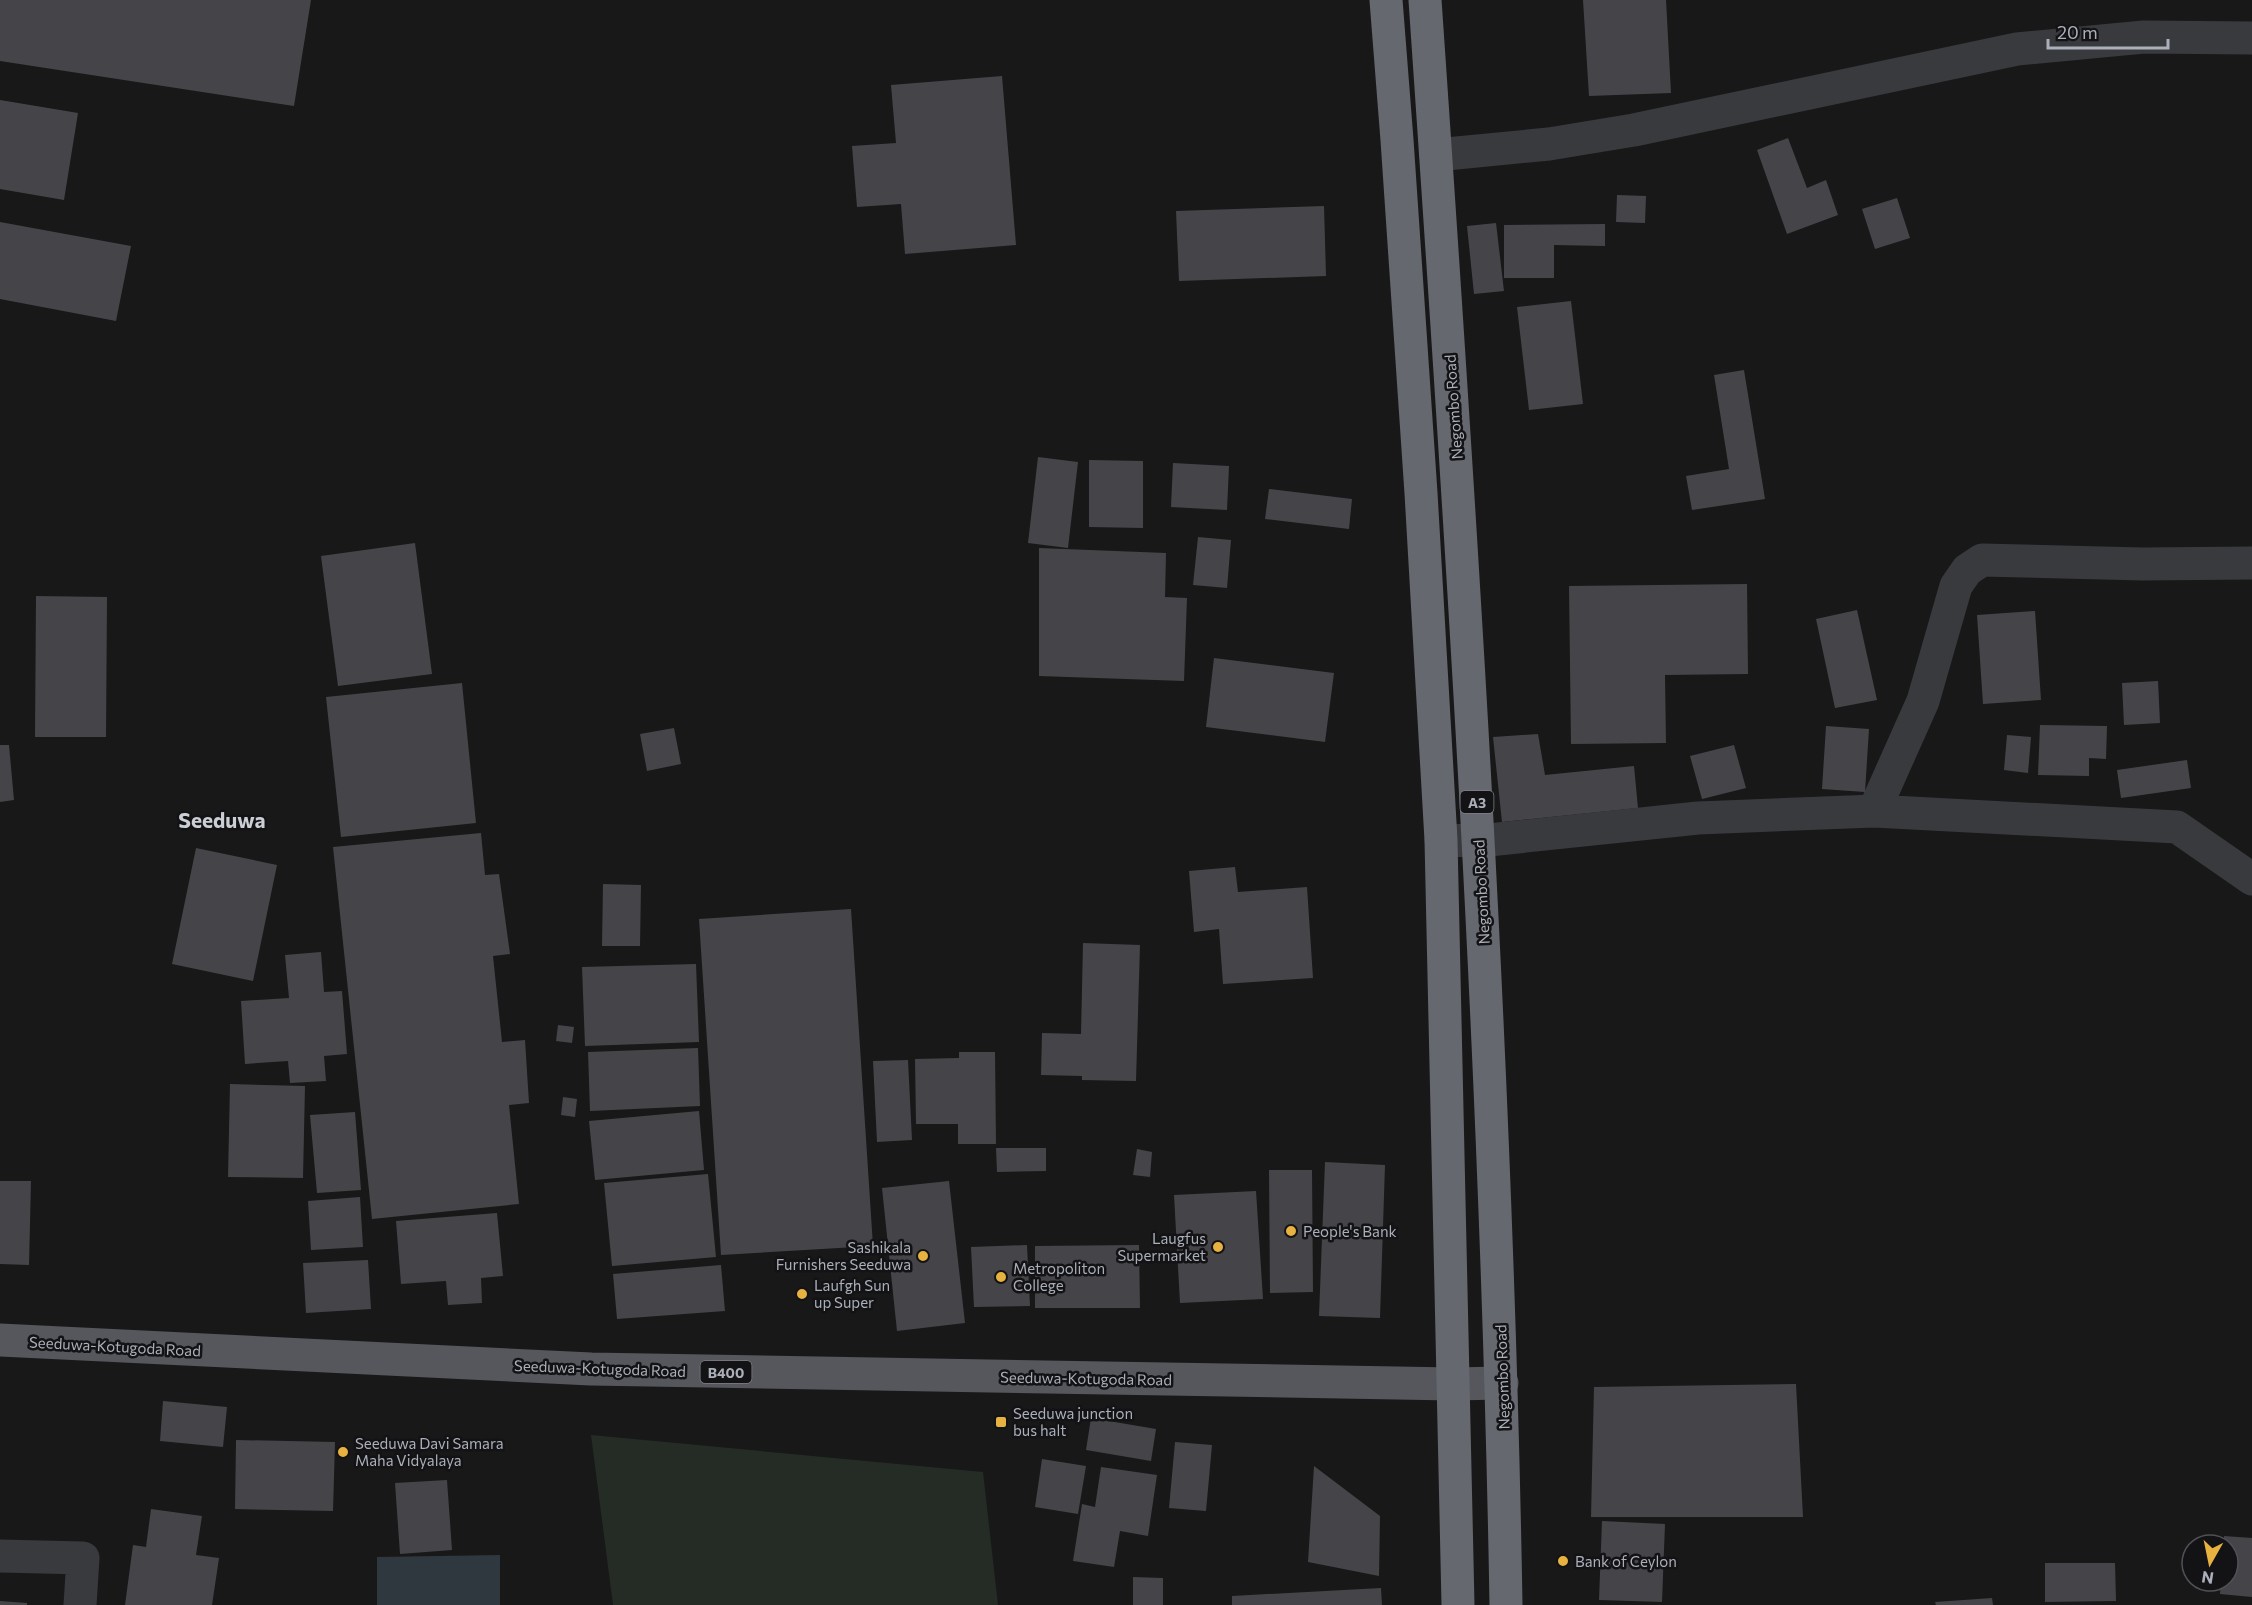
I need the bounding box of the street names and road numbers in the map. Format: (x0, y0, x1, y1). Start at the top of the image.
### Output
street label: Negombo Road (1440, 354, 1466, 460)
road number: A3 (1460, 791, 1494, 813)
street label: Negombo Road (1469, 839, 1493, 945)
street label: Negombo Road (1491, 1324, 1513, 1430)
street label: Seeduwa-Kotugoda Road (29, 1333, 201, 1359)
street label: Seeduwa-Kotugoda Road (514, 1356, 686, 1380)
road number: B400 (700, 1361, 752, 1383)
street label: Seeduwa-Kotugoda Road (1000, 1368, 1172, 1388)

